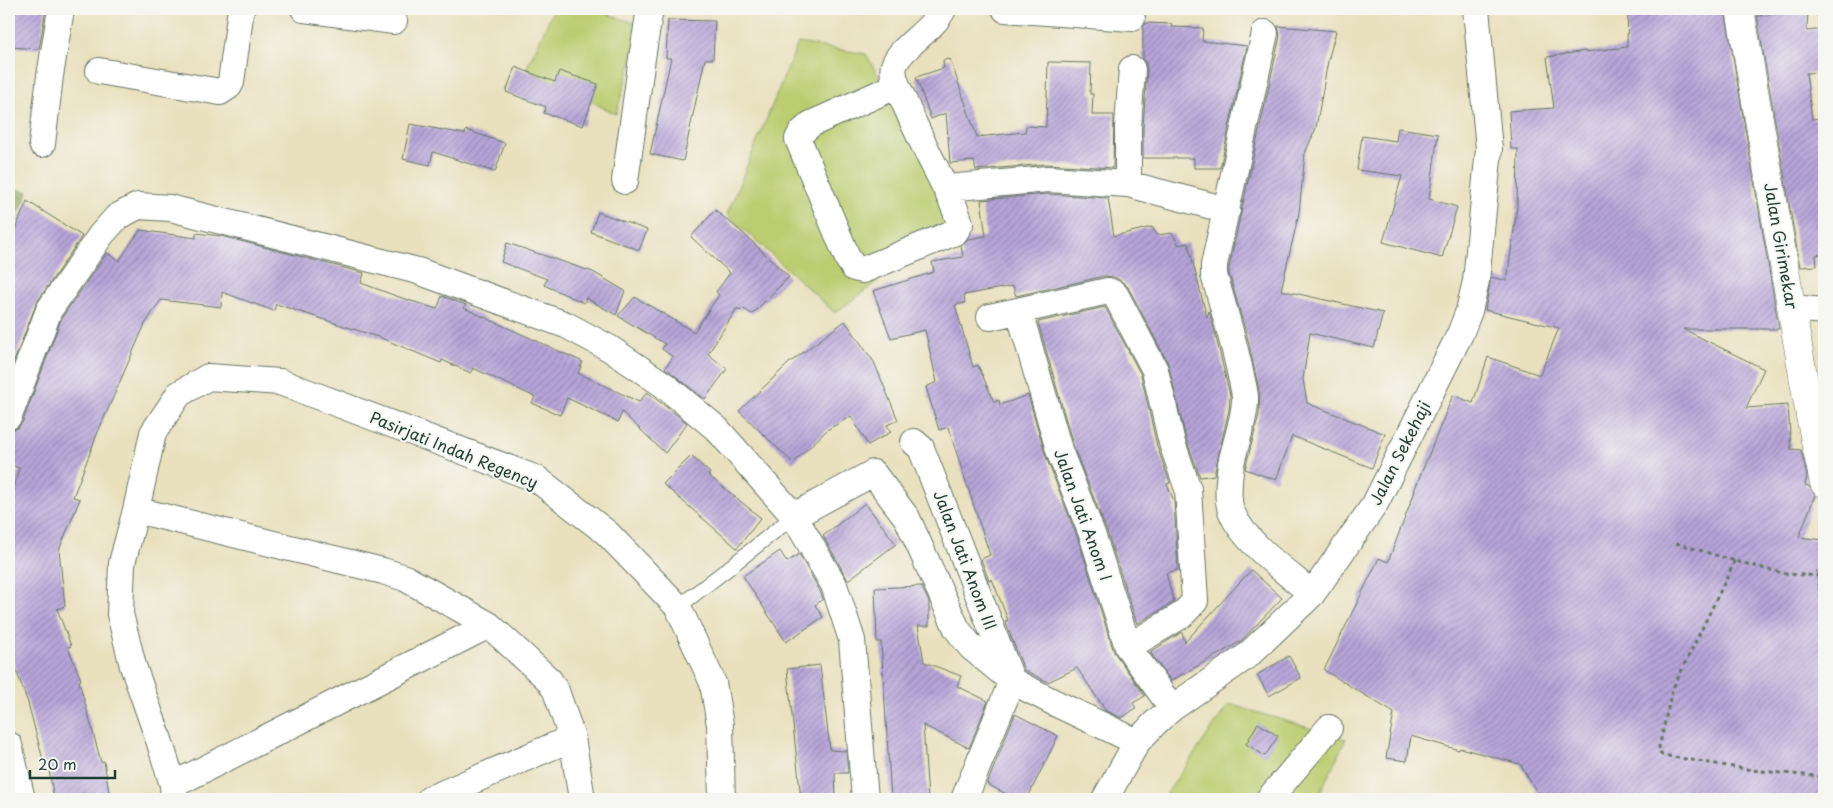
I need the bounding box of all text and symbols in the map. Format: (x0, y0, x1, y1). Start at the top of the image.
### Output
street label: Jalan Girimekar (1759, 181, 1805, 311)
street label: Jalan Sekehaji (1363, 396, 1436, 509)
street label: Pasirjati Indah Regency (367, 404, 542, 494)
street label: Jalan Jati Anom I (1049, 445, 1119, 584)
street label: Jalan Jati Anom III (928, 486, 1004, 633)
scale bar (30, 748, 115, 780)
text: 20 m (38, 752, 77, 775)

